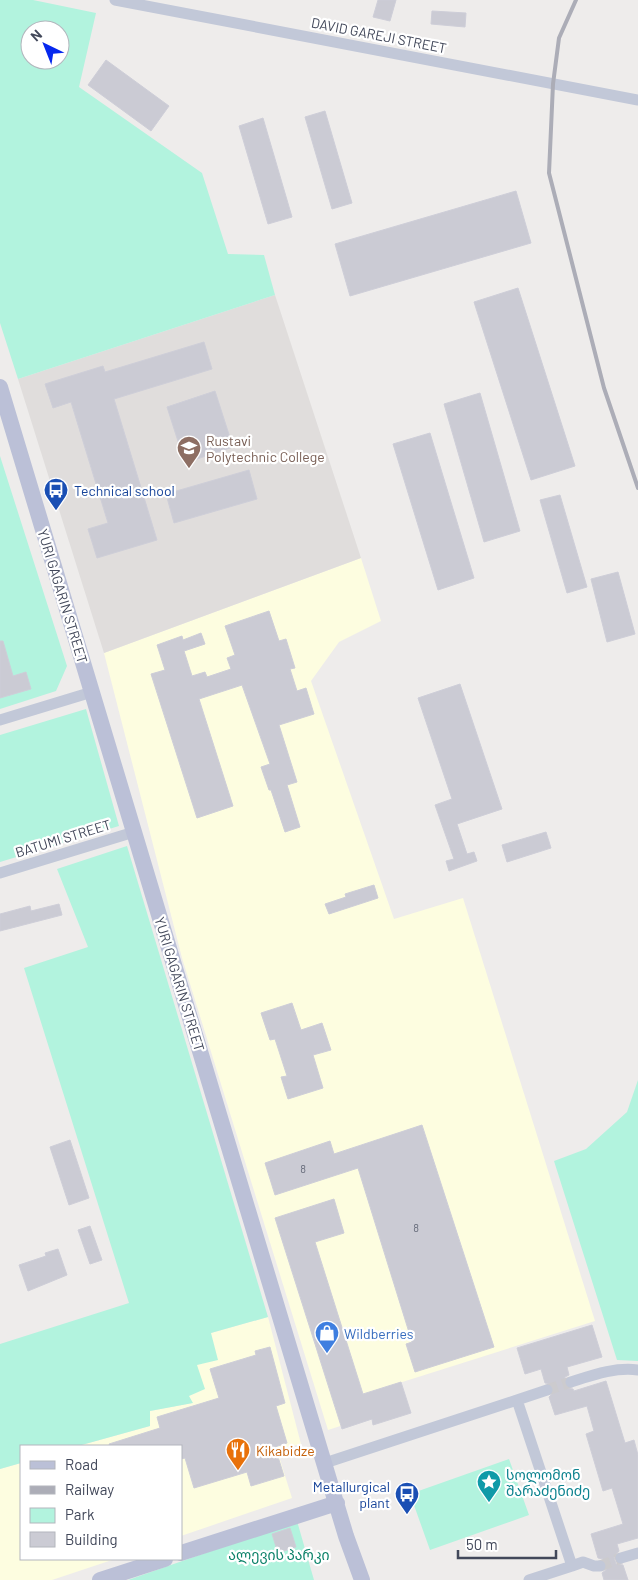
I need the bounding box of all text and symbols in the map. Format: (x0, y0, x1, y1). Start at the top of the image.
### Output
street label: DAVID GAREJI STREET (310, 14, 448, 56)
north arrow (20, 20, 70, 70)
text: N (27, 26, 45, 45)
place label: Rustavi Polytechnic College (206, 432, 325, 465)
school or university icon: Rustavi Polytechnic College (176, 435, 202, 469)
bus stop icon: Technical school (43, 477, 69, 511)
place label: Technical school (74, 482, 175, 499)
street label: YURI GAGARIN STREET (34, 527, 92, 665)
street label: BATUMI STREET (13, 815, 113, 861)
street label: YURI GAGARIN STREET (151, 915, 209, 1053)
house number: 8 (300, 1162, 306, 1175)
house number: 8 (413, 1221, 419, 1234)
shop icon: Wildberries (314, 1320, 340, 1354)
place label: Wildberries (344, 1325, 414, 1342)
restaurant icon: Kikabidze (225, 1437, 251, 1471)
place label: Kikabidze (256, 1442, 315, 1459)
legend (20, 1445, 182, 1560)
text: Road (65, 1455, 98, 1473)
place label: სოლომონ შარაძენიძე (506, 1466, 590, 1500)
place icon: სოლომონ შარაძენიძე (476, 1469, 502, 1503)
place label: Metallurgical plant (313, 1478, 390, 1511)
text: Railway (65, 1480, 114, 1498)
bus stop icon: Metallurgical plant (394, 1481, 420, 1515)
text: Park (65, 1505, 95, 1523)
scale bar (458, 1528, 556, 1560)
text: Building (65, 1530, 118, 1548)
text: 50 m (466, 1535, 498, 1553)
park label: ალევის პარკი (228, 1546, 330, 1564)

